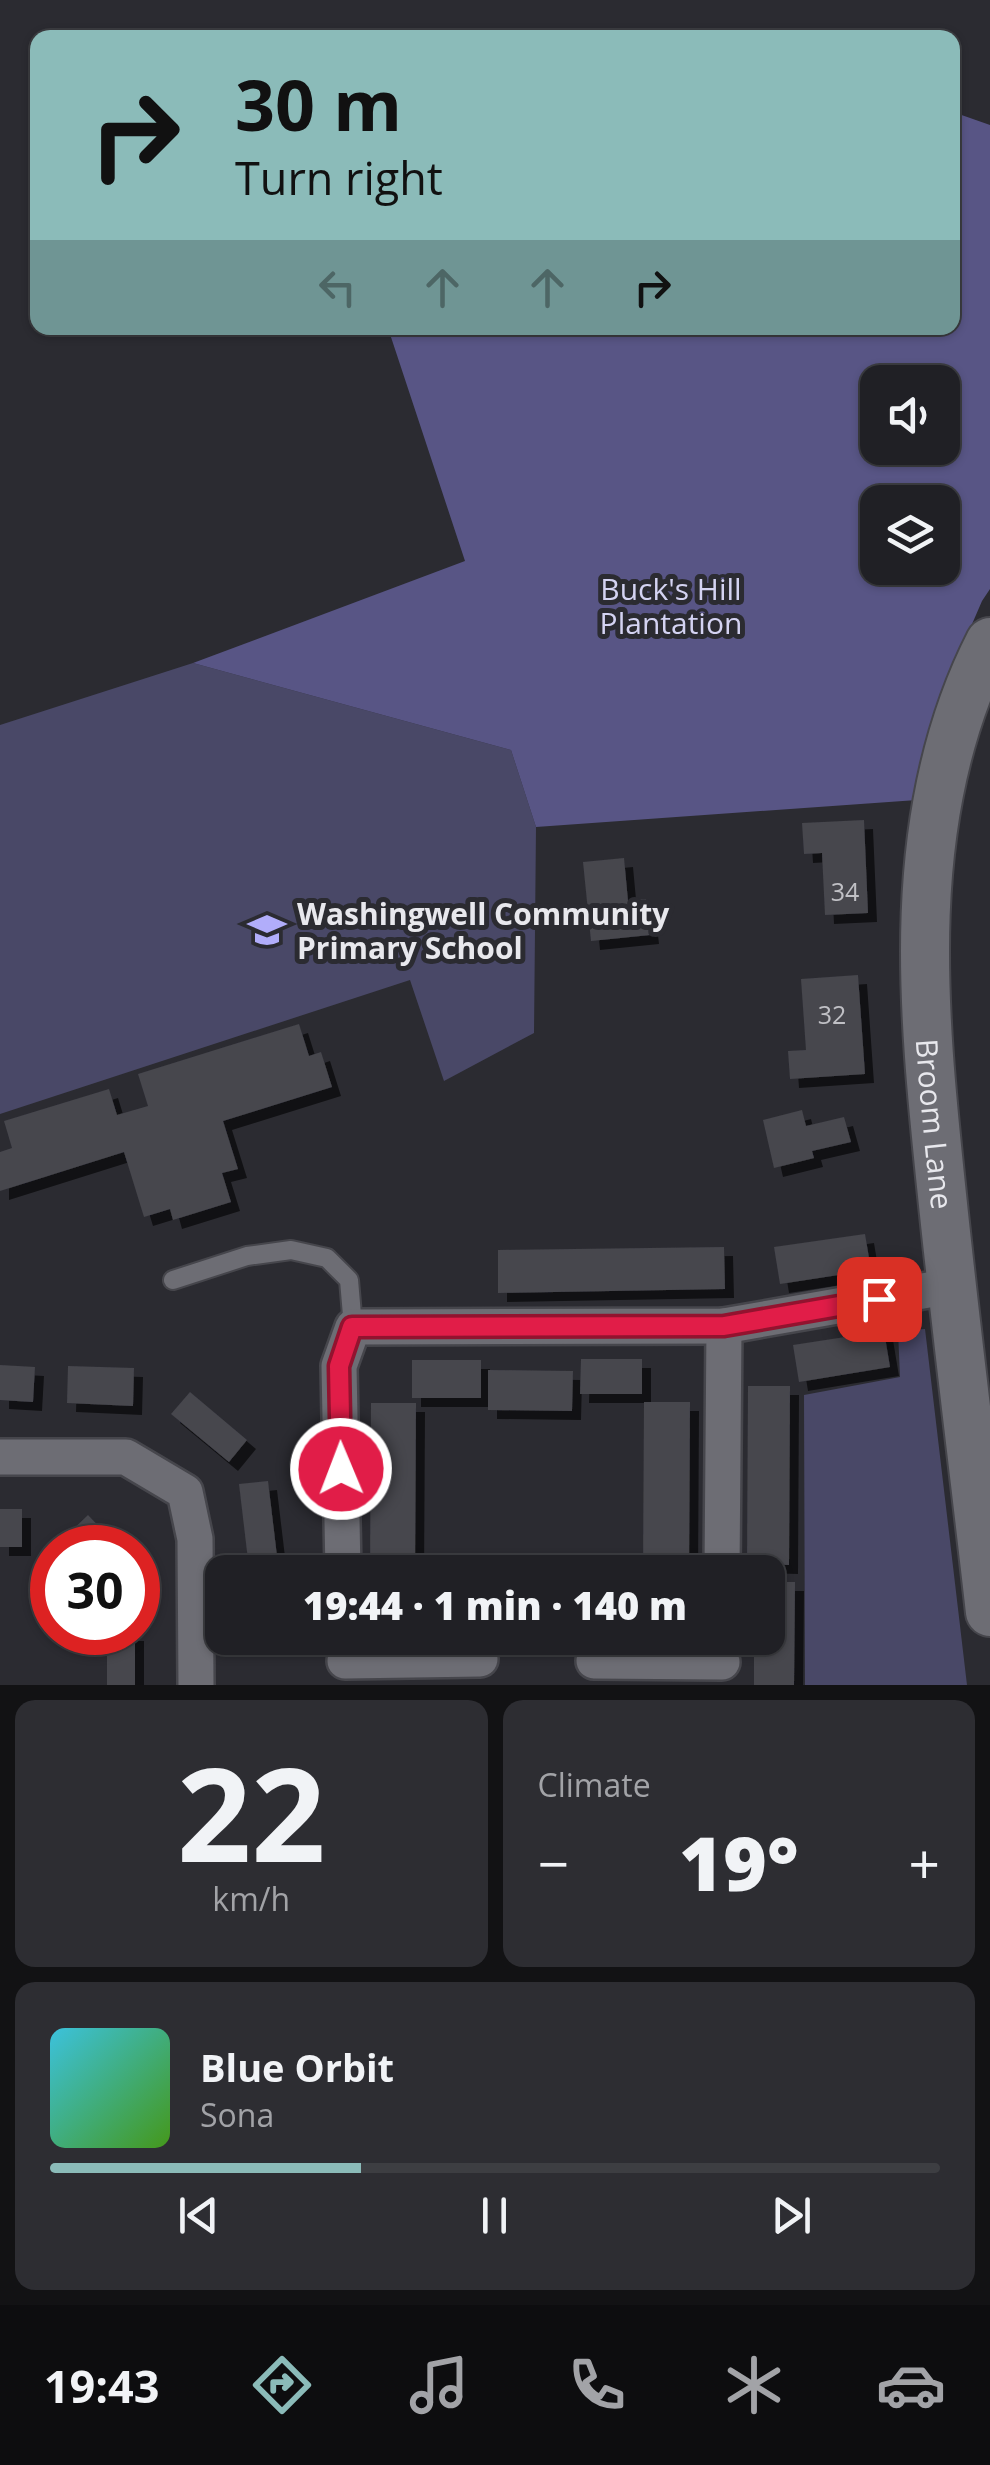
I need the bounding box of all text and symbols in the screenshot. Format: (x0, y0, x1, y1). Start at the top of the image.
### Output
text: 30 m (235, 56, 402, 152)
icon: right (70, 70, 200, 200)
text: Turn right (235, 147, 443, 208)
icon: left (310, 260, 365, 315)
icon: ahead (415, 260, 470, 315)
icon: ahead (520, 260, 575, 315)
icon: right (625, 260, 680, 315)
map controls (860, 365, 960, 585)
button: sound (860, 365, 960, 465)
button: layers (860, 485, 960, 585)
park label: Buck's Hill Plantation (600, 568, 742, 643)
house number: 34 (831, 874, 859, 908)
place label: Washingwell Community Primary School (297, 893, 670, 968)
school or university icon: Washingwell Community Primary School (246, 909, 288, 951)
house number: 32 (818, 997, 846, 1031)
street label: Broom Lane (907, 1037, 964, 1211)
pin (837, 1257, 922, 1342)
icon: arrive (852, 1272, 907, 1327)
position arrow (289, 1417, 393, 1521)
speed limit sign: 30 (30, 1525, 160, 1655)
text: 19:44 · 1 min · 140 m (303, 1579, 687, 1631)
text: 22 (177, 1723, 326, 1900)
text: Climate (538, 1763, 651, 1806)
text: 19° (679, 1811, 799, 1913)
text: − (538, 1825, 569, 1900)
text: + (909, 1825, 940, 1900)
text: km/h (212, 1877, 290, 1920)
text: Blue Orbit (200, 2041, 394, 2093)
text: Sona (200, 2093, 274, 2136)
icon: previous (171, 2188, 226, 2243)
icon: pause (467, 2188, 522, 2243)
icon: next (764, 2188, 819, 2243)
icon: directions (247, 2350, 317, 2420)
icon: music (404, 2350, 474, 2420)
icon: phone (562, 2350, 632, 2420)
icon: climate (719, 2350, 789, 2420)
icon: car (876, 2350, 946, 2420)
text: 19:43 (44, 2355, 159, 2416)

